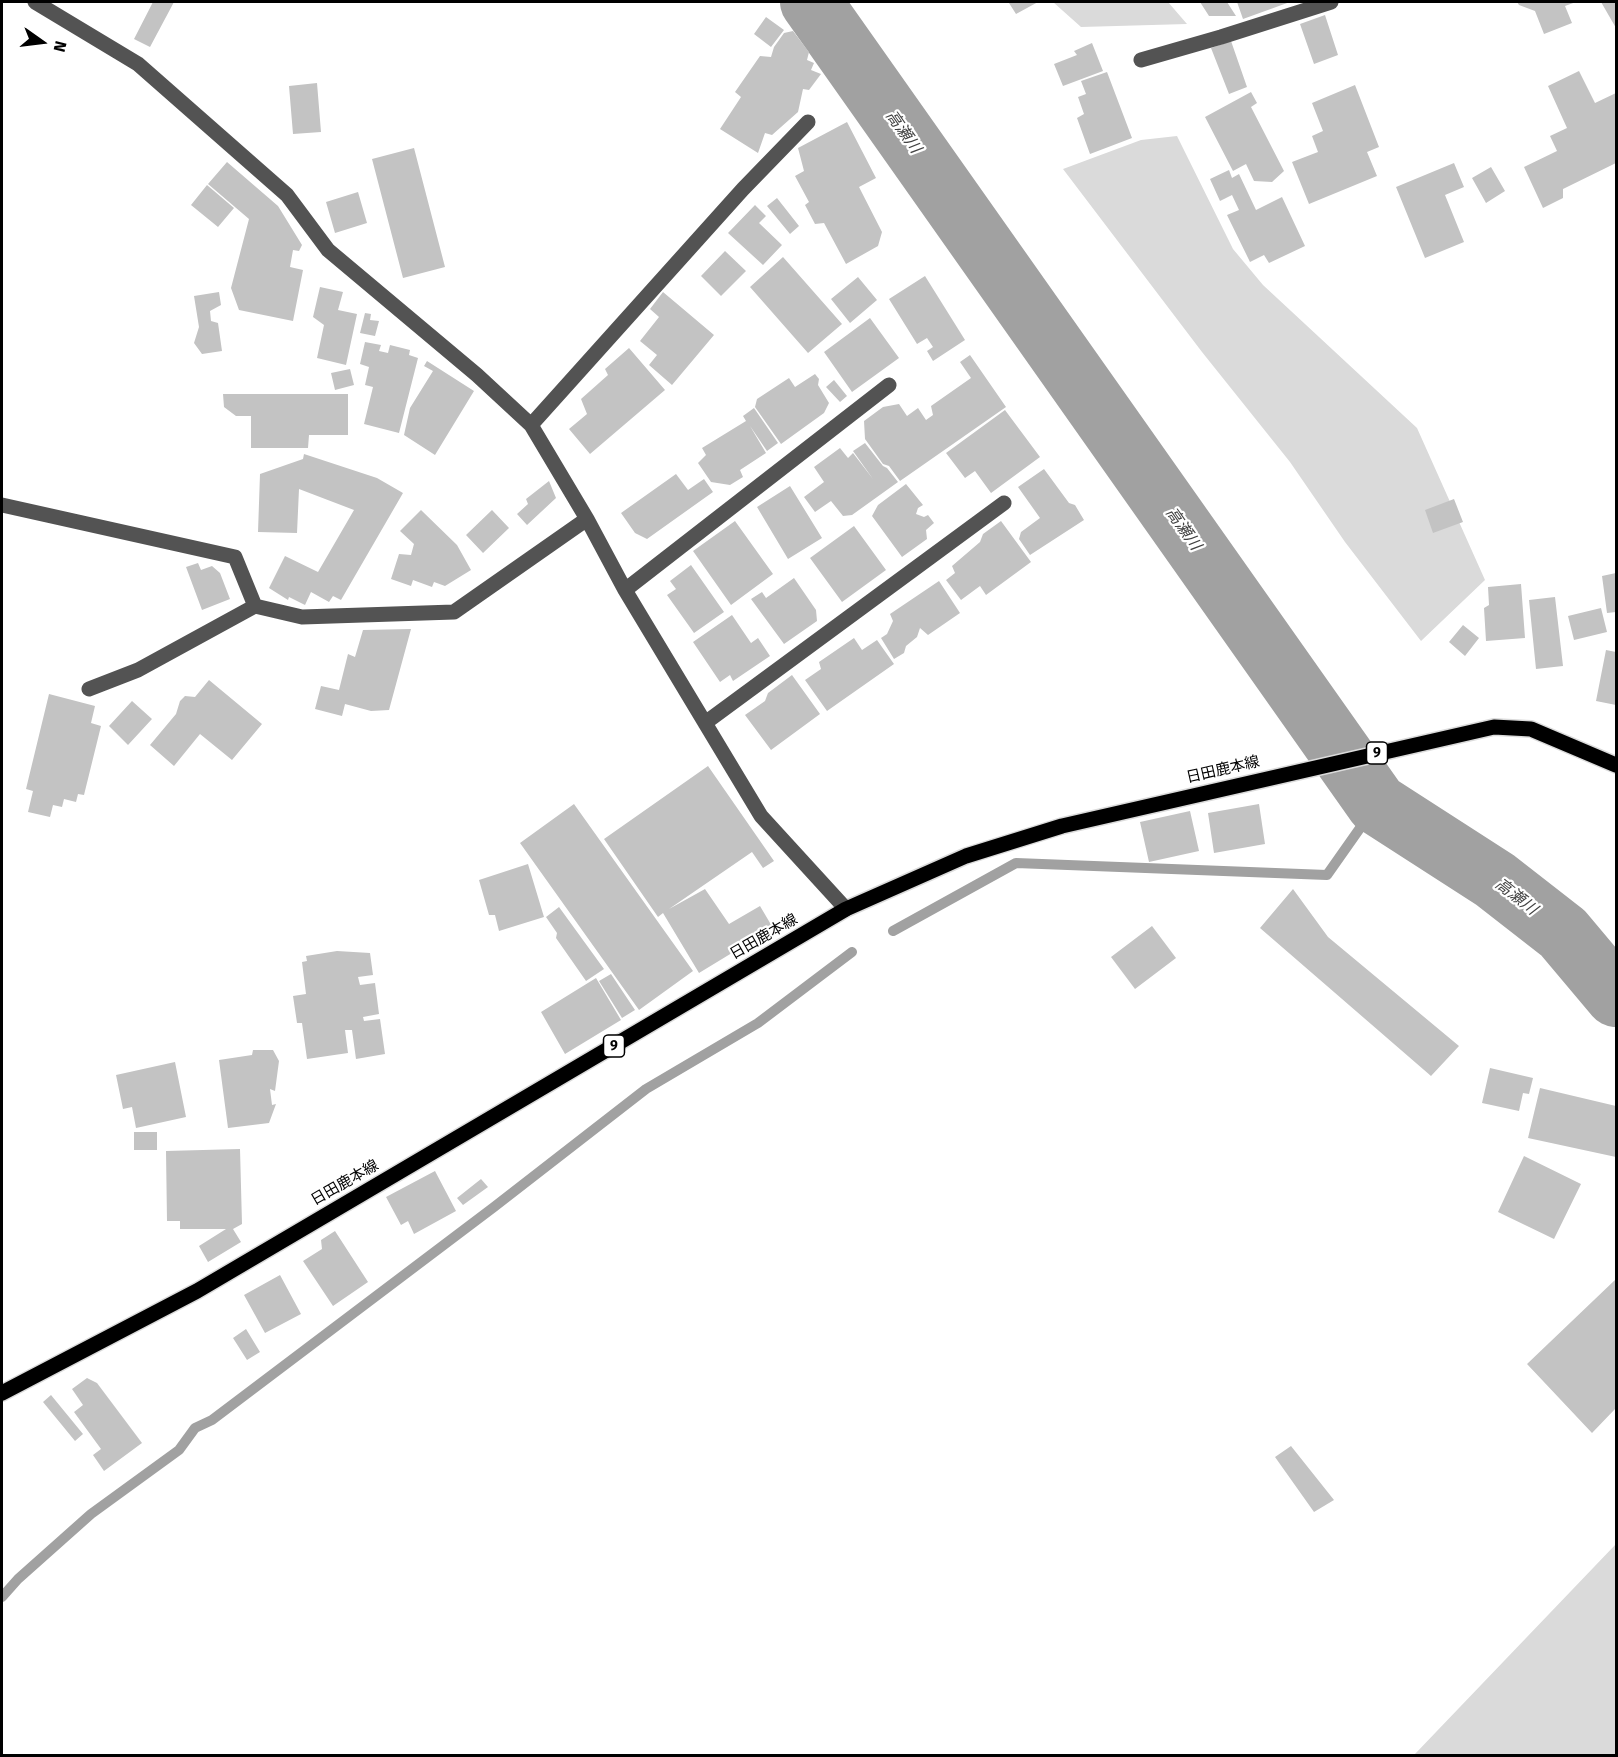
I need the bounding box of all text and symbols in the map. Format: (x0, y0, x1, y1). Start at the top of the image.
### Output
north arrow (12, 12, 72, 72)
text: N (49, 39, 70, 54)
water label: 高瀬川 (881, 107, 925, 157)
water label: 高瀬川 (1161, 504, 1205, 554)
road number: 9 (1366, 742, 1388, 764)
street label: 日田鹿本線 (1184, 753, 1262, 787)
water label: 高瀬川 (1491, 875, 1541, 919)
street label: 日田鹿本線 (727, 910, 801, 964)
road number: 9 (604, 1035, 624, 1057)
street label: 日田鹿本線 (308, 1156, 382, 1210)

